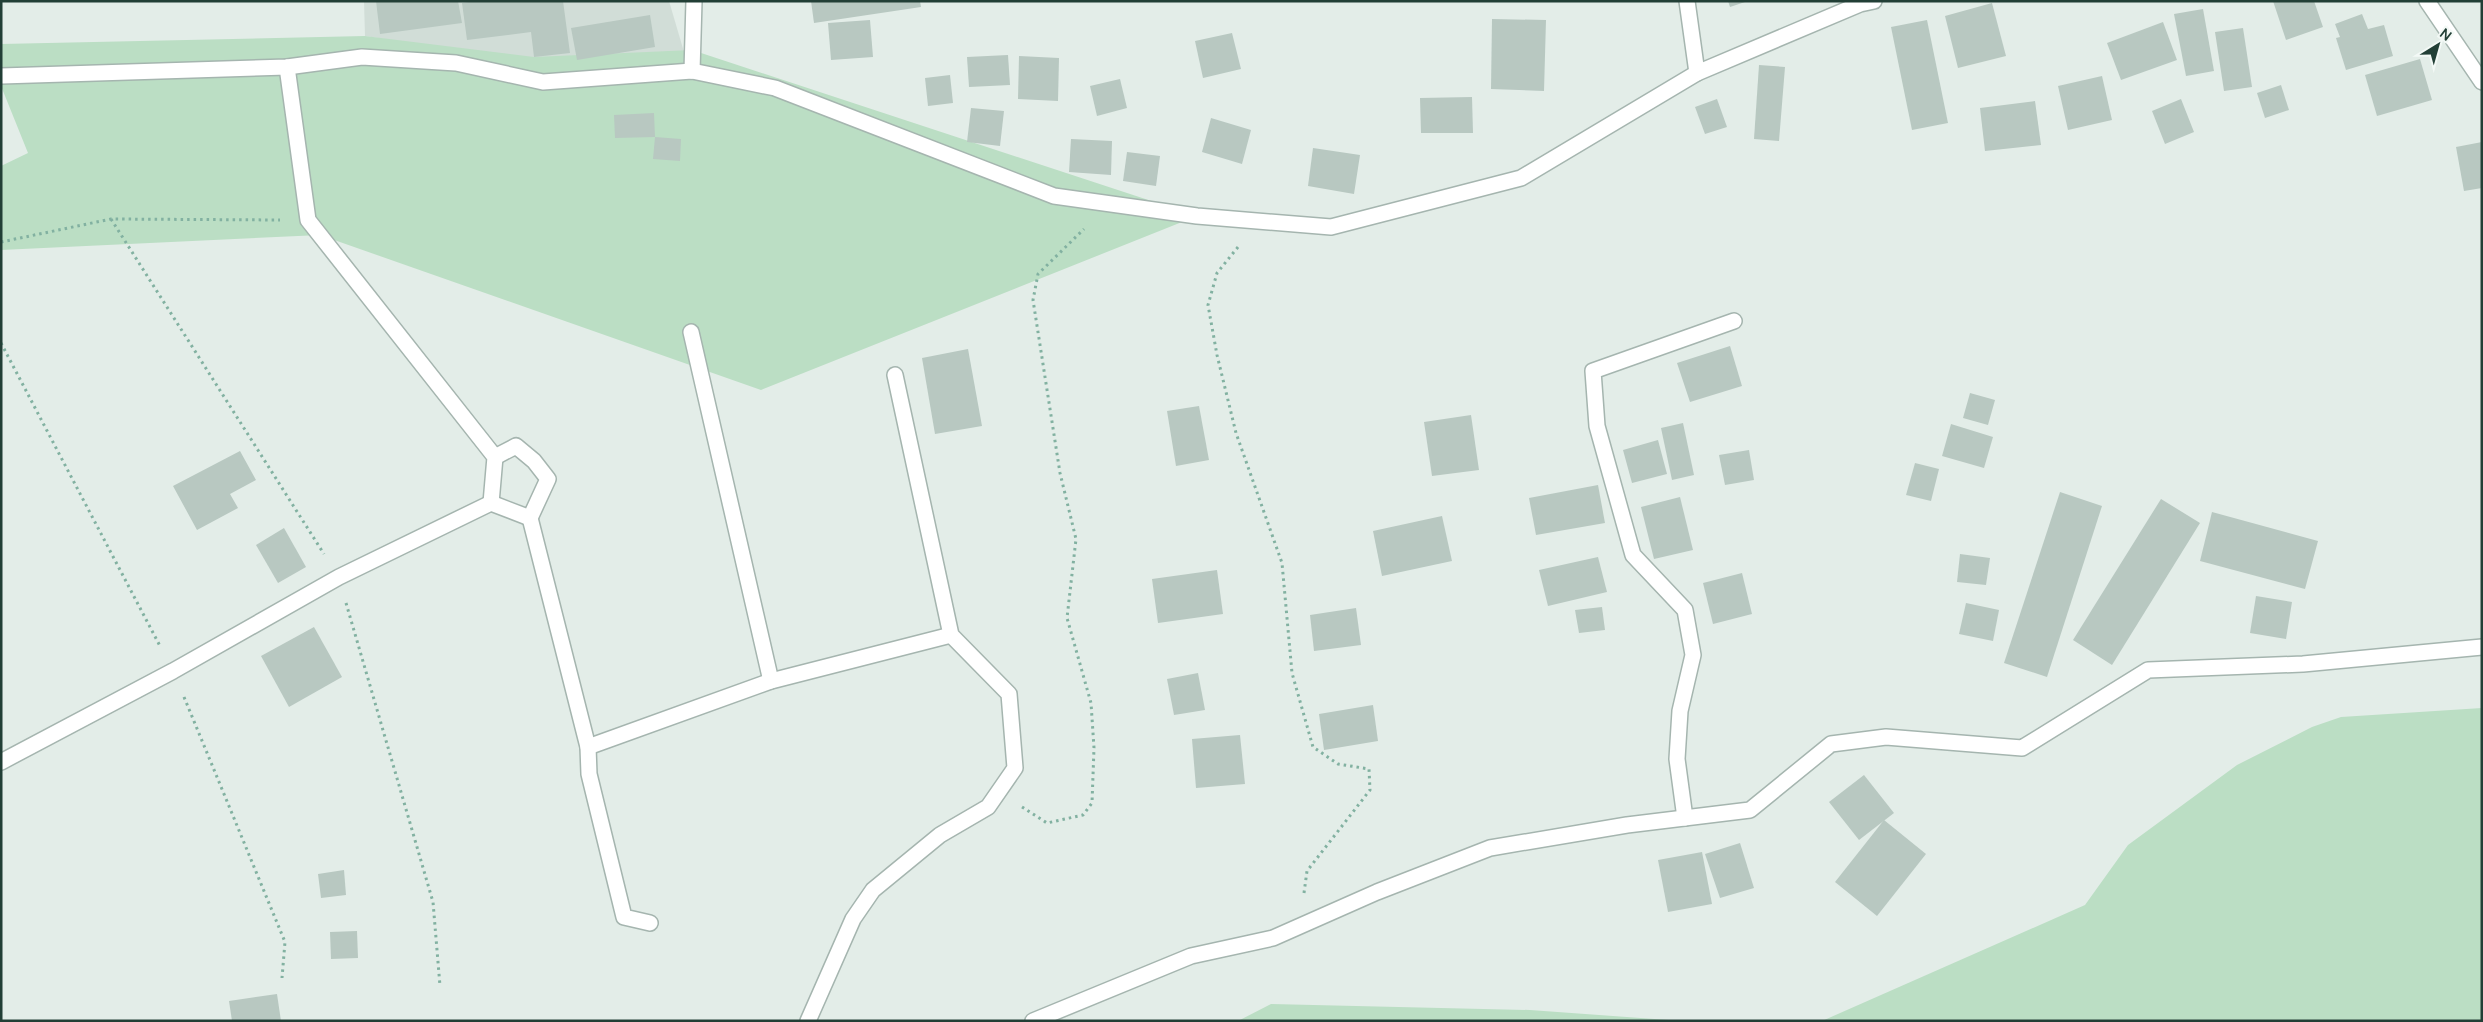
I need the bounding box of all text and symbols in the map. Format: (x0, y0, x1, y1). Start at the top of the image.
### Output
north arrow (2413, 20, 2463, 70)
text: N (2436, 24, 2456, 45)

